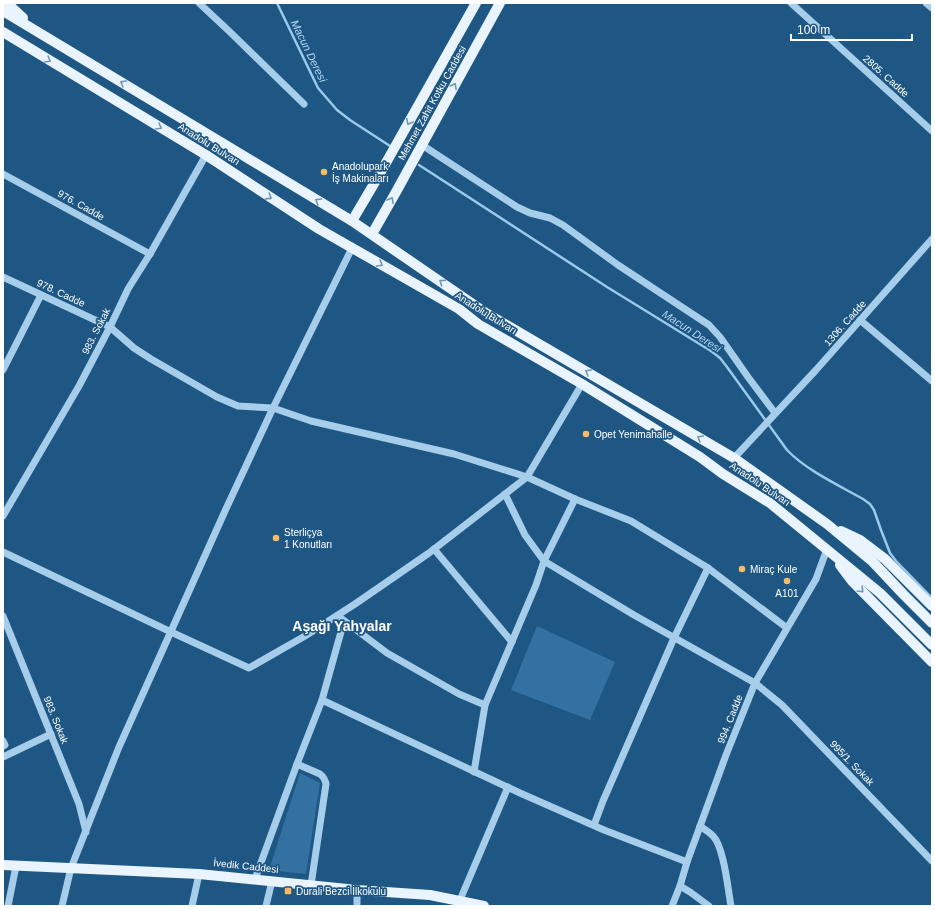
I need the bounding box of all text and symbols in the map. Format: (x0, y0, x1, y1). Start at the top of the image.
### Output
scale bar (791, 16, 912, 42)
water label: Macun Deresi (289, 18, 330, 85)
text: 100 m (797, 23, 830, 37)
street label: Mehmet Zahit Kotku Caddesi (396, 44, 468, 162)
street label: 2805. Cadde (861, 53, 911, 100)
one-way arrow (44, 56, 51, 63)
one-way arrow (120, 81, 127, 88)
one-way arrow (449, 83, 457, 91)
one-way arrow (406, 118, 413, 125)
street label: Anadolu Bulvarı (176, 121, 242, 167)
one-way arrow (155, 123, 162, 130)
place label: Anadolupark İş Makinaları (332, 161, 389, 184)
marker: Anadolupark İş Makinaları (319, 167, 329, 177)
street label: 976. Cadde (56, 188, 107, 223)
one-way arrow (265, 192, 272, 200)
one-way arrow (387, 197, 394, 204)
one-way arrow (315, 198, 322, 205)
one-way arrow (376, 260, 383, 267)
street label: 978. Cadde (35, 277, 87, 309)
one-way arrow (439, 279, 446, 287)
street label: Anadolu Bulvarı (453, 290, 519, 336)
street label: 1306. Cadde (822, 298, 869, 348)
street label: 983. Sokak (80, 305, 113, 356)
water label: Macun Deresi (660, 307, 724, 355)
one-way arrow (585, 370, 592, 377)
marker: Opet Yenimahalle (581, 429, 591, 439)
place label: Opet Yenimahalle (594, 429, 673, 440)
one-way arrow (697, 435, 704, 443)
street label: Anadolu Bulvarı (728, 460, 792, 508)
place label: Sterliçya 1 Konutları (284, 527, 332, 550)
marker: Sterliçya 1 Konutları (271, 533, 281, 543)
marker: Miraç Kule (737, 564, 747, 574)
place label: Miraç Kule (750, 564, 798, 575)
marker: A101 (782, 576, 792, 586)
one-way arrow (857, 585, 864, 593)
place label: A101 (775, 588, 799, 599)
district label: Aşağı Yahyalar (292, 618, 392, 634)
street label: 994. Cadde (715, 693, 745, 745)
street label: 983. Sokak (42, 695, 71, 746)
street label: 995/1. Sokak (828, 738, 877, 789)
street label: İvedik Caddesi (213, 856, 279, 875)
place label: Durali Bezci İlkokulu (296, 885, 386, 897)
marker: Durali Bezci İlkokulu (283, 886, 293, 896)

